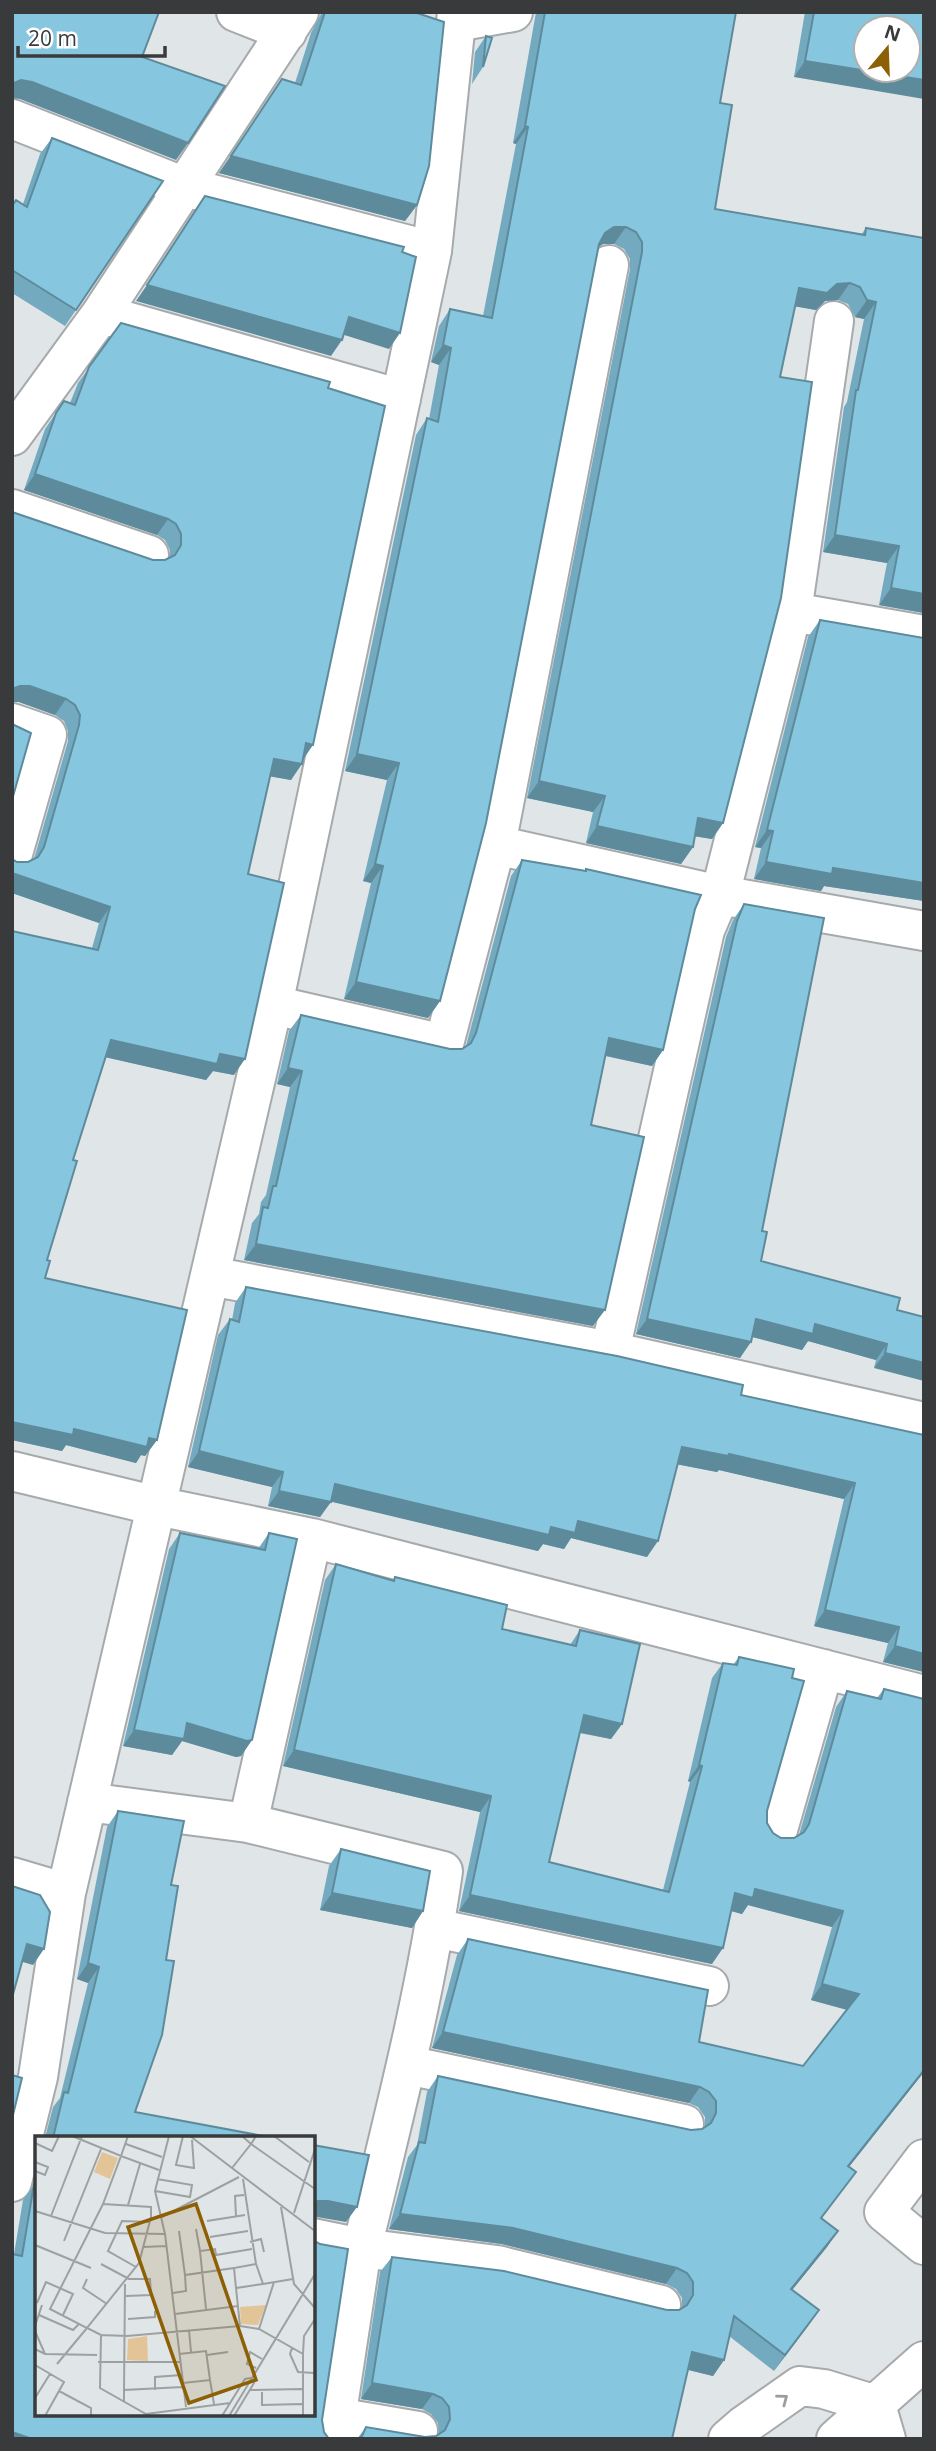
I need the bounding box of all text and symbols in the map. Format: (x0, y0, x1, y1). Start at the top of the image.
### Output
scale bar (18, 14, 164, 58)
north arrow (852, 14, 922, 84)
text: N (881, 18, 904, 48)
text: 20 m (28, 24, 77, 52)
inset map (35, 2136, 315, 2416)
one-way arrow (775, 2394, 788, 2407)

